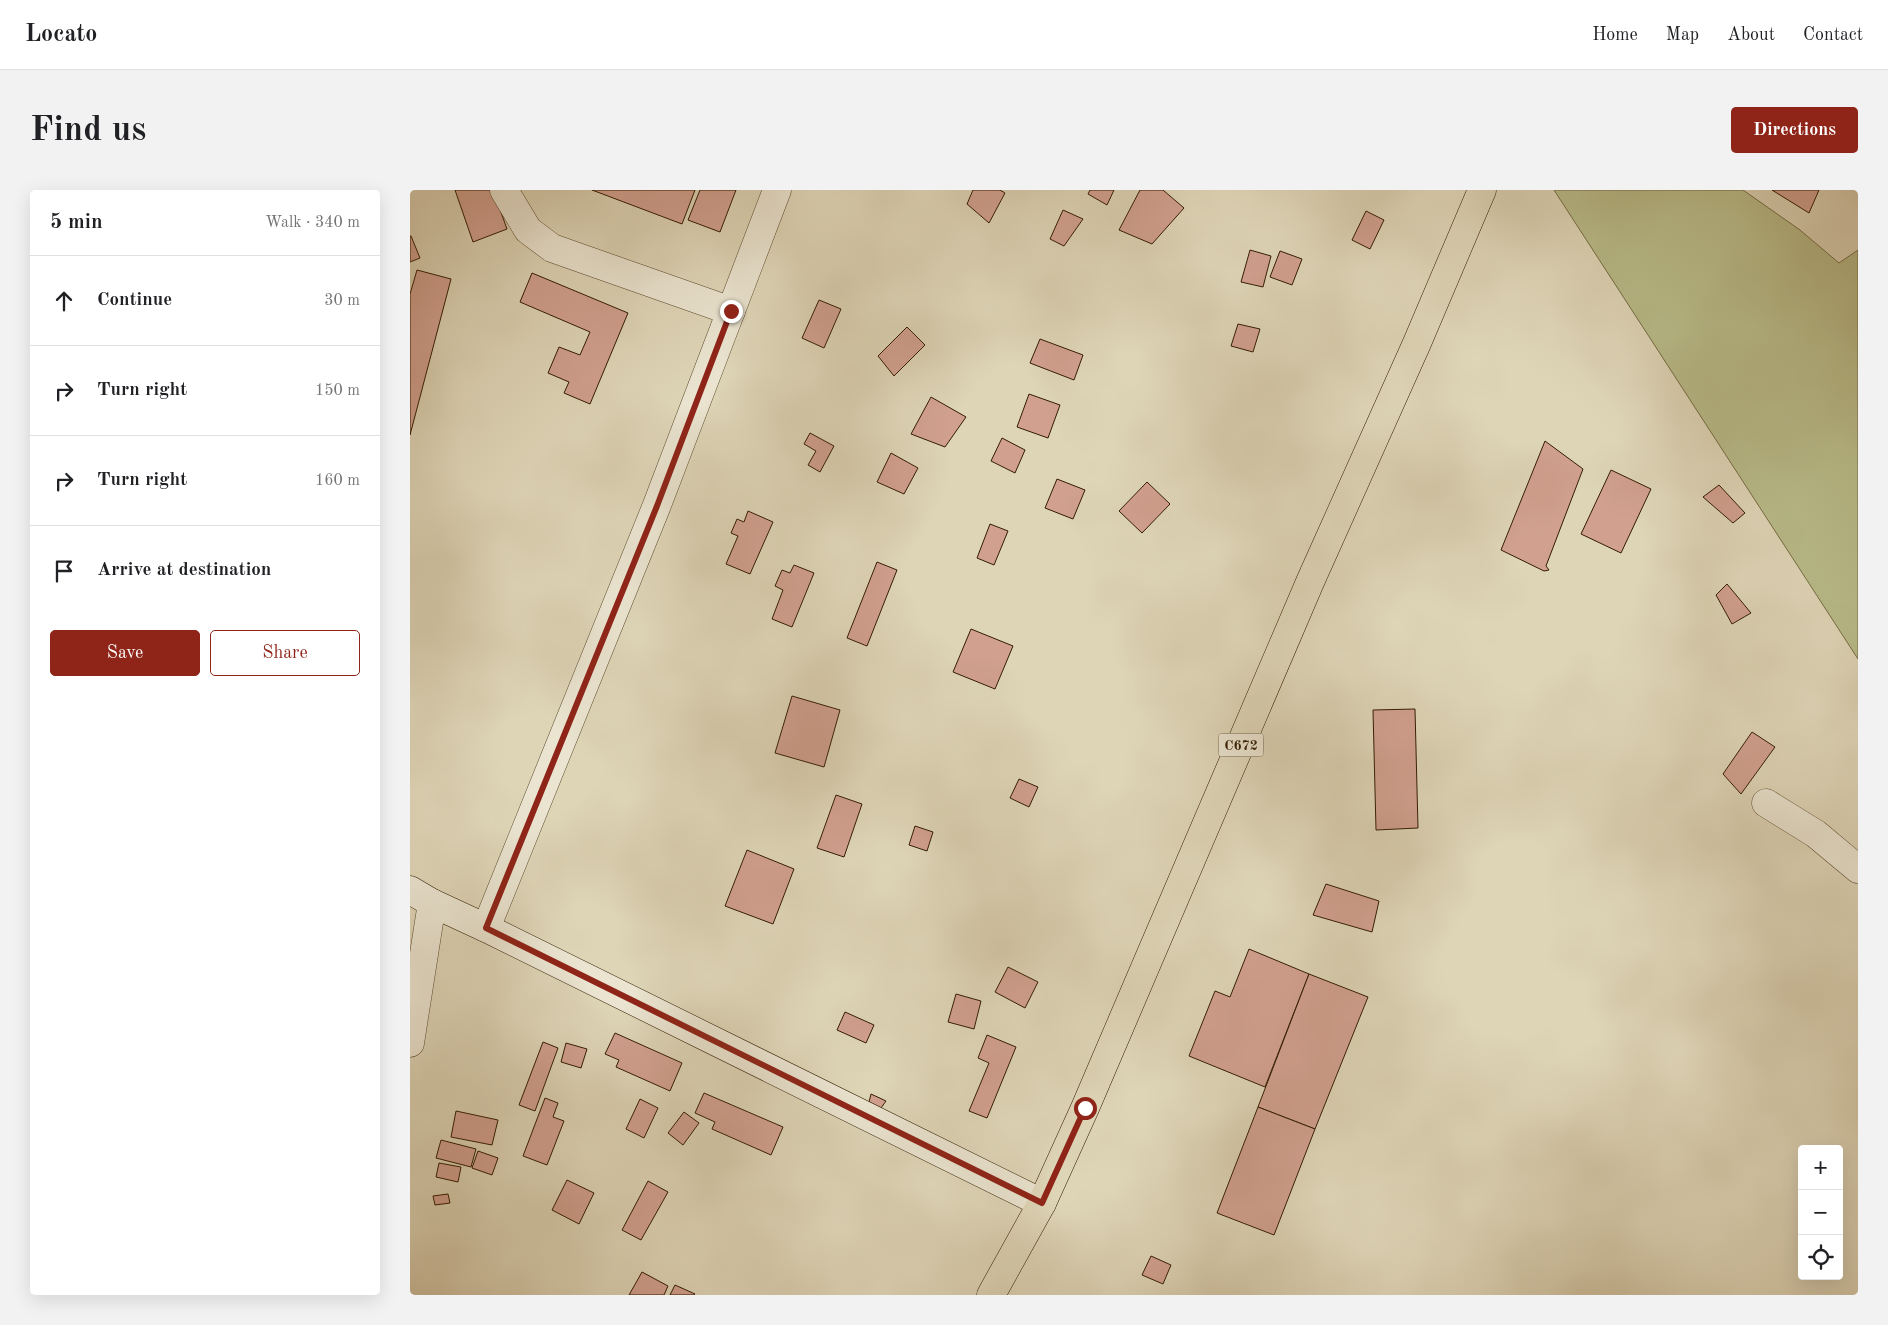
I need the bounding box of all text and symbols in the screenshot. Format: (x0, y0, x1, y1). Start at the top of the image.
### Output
text: Locato (25, 23, 97, 47)
text: Home (1592, 26, 1638, 44)
text: Map (1666, 26, 1699, 44)
text: About (1727, 26, 1775, 44)
text: Contact (1803, 26, 1863, 44)
button: Directions (1731, 107, 1858, 153)
text: Find us (30, 113, 146, 148)
text: 5 min (50, 212, 103, 233)
text: Walk · 340 m (265, 215, 360, 231)
icon: ahead (50, 287, 78, 315)
text: Continue (97, 291, 172, 310)
text: 30 m (324, 293, 360, 309)
route end (720, 300, 743, 323)
icon: right (50, 377, 78, 405)
text: Turn right (97, 381, 187, 400)
text: 150 m (315, 383, 360, 399)
icon: right (50, 467, 78, 495)
text: Turn right (97, 471, 187, 490)
text: 160 m (315, 473, 360, 489)
icon: arrive (50, 557, 78, 585)
text: Arrive at destination (97, 561, 271, 580)
button: Save (50, 630, 200, 676)
button: Share (210, 630, 360, 676)
road number: C672 (1218, 734, 1264, 756)
route start (1074, 1097, 1097, 1120)
map controls (1798, 1145, 1843, 1280)
button: + (1798, 1145, 1843, 1190)
button: − (1798, 1190, 1843, 1235)
button: locate (1798, 1235, 1843, 1280)

